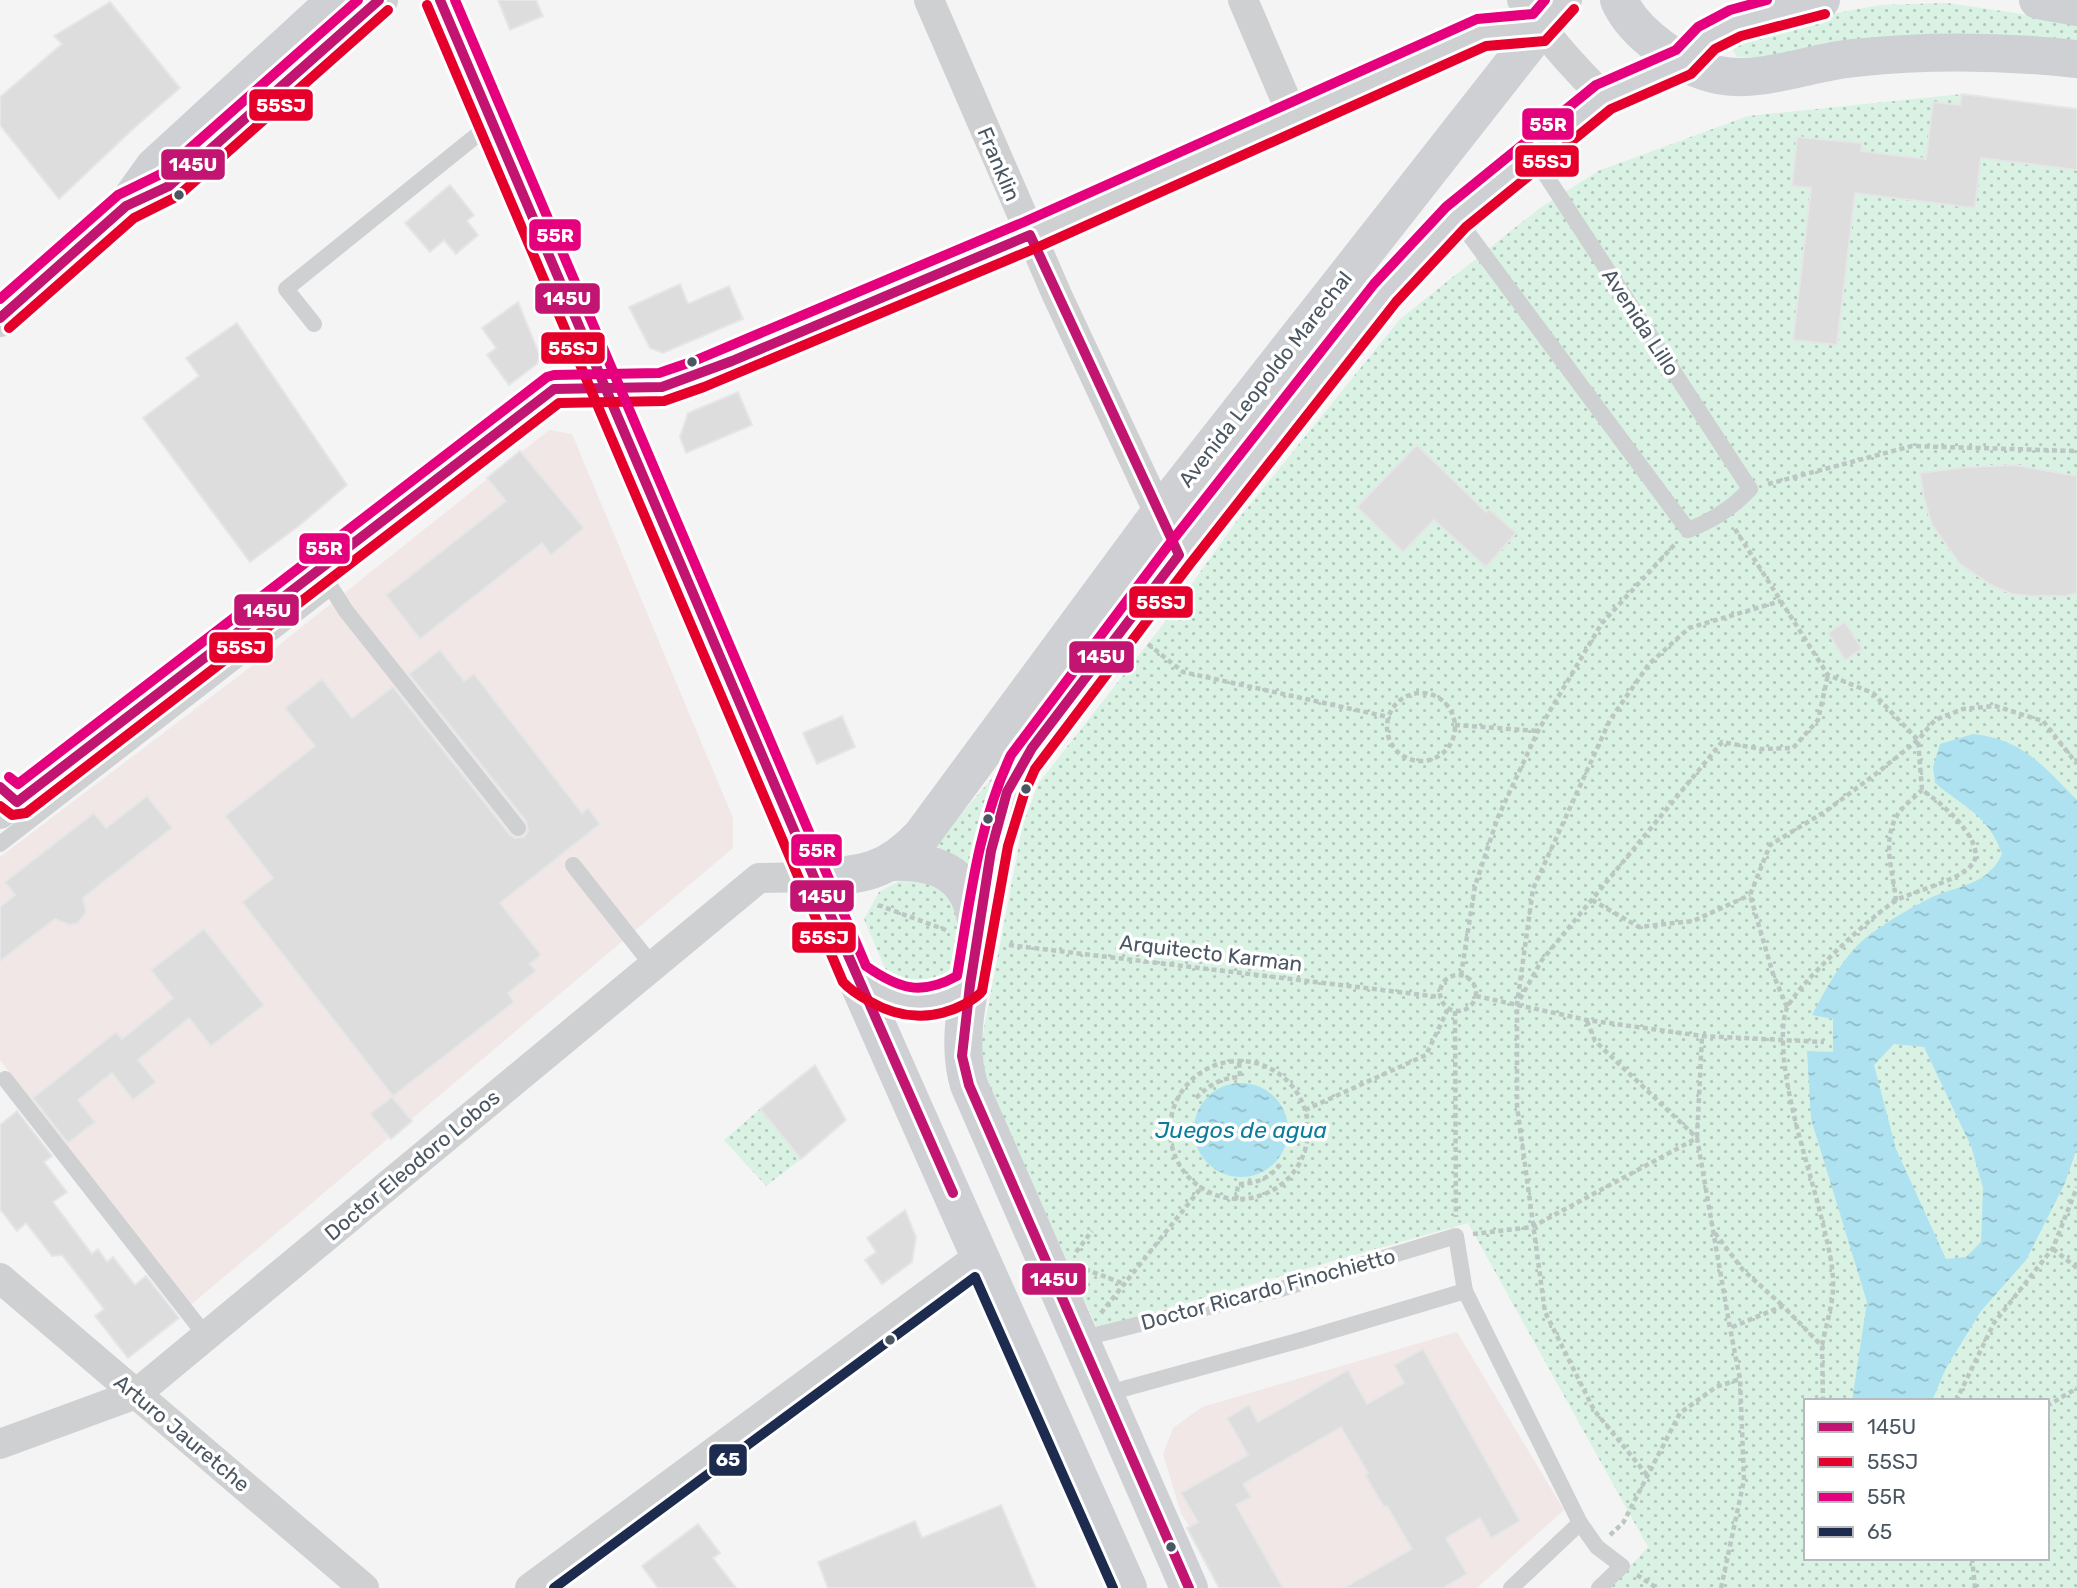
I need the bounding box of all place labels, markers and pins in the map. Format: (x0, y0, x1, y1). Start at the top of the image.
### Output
unlabelled marker (172, 188, 186, 202)
unlabelled marker (685, 355, 699, 369)
unlabelled marker (1019, 782, 1033, 796)
unlabelled marker (981, 812, 995, 826)
unlabelled marker (883, 1333, 897, 1347)
unlabelled marker (1164, 1540, 1178, 1554)

